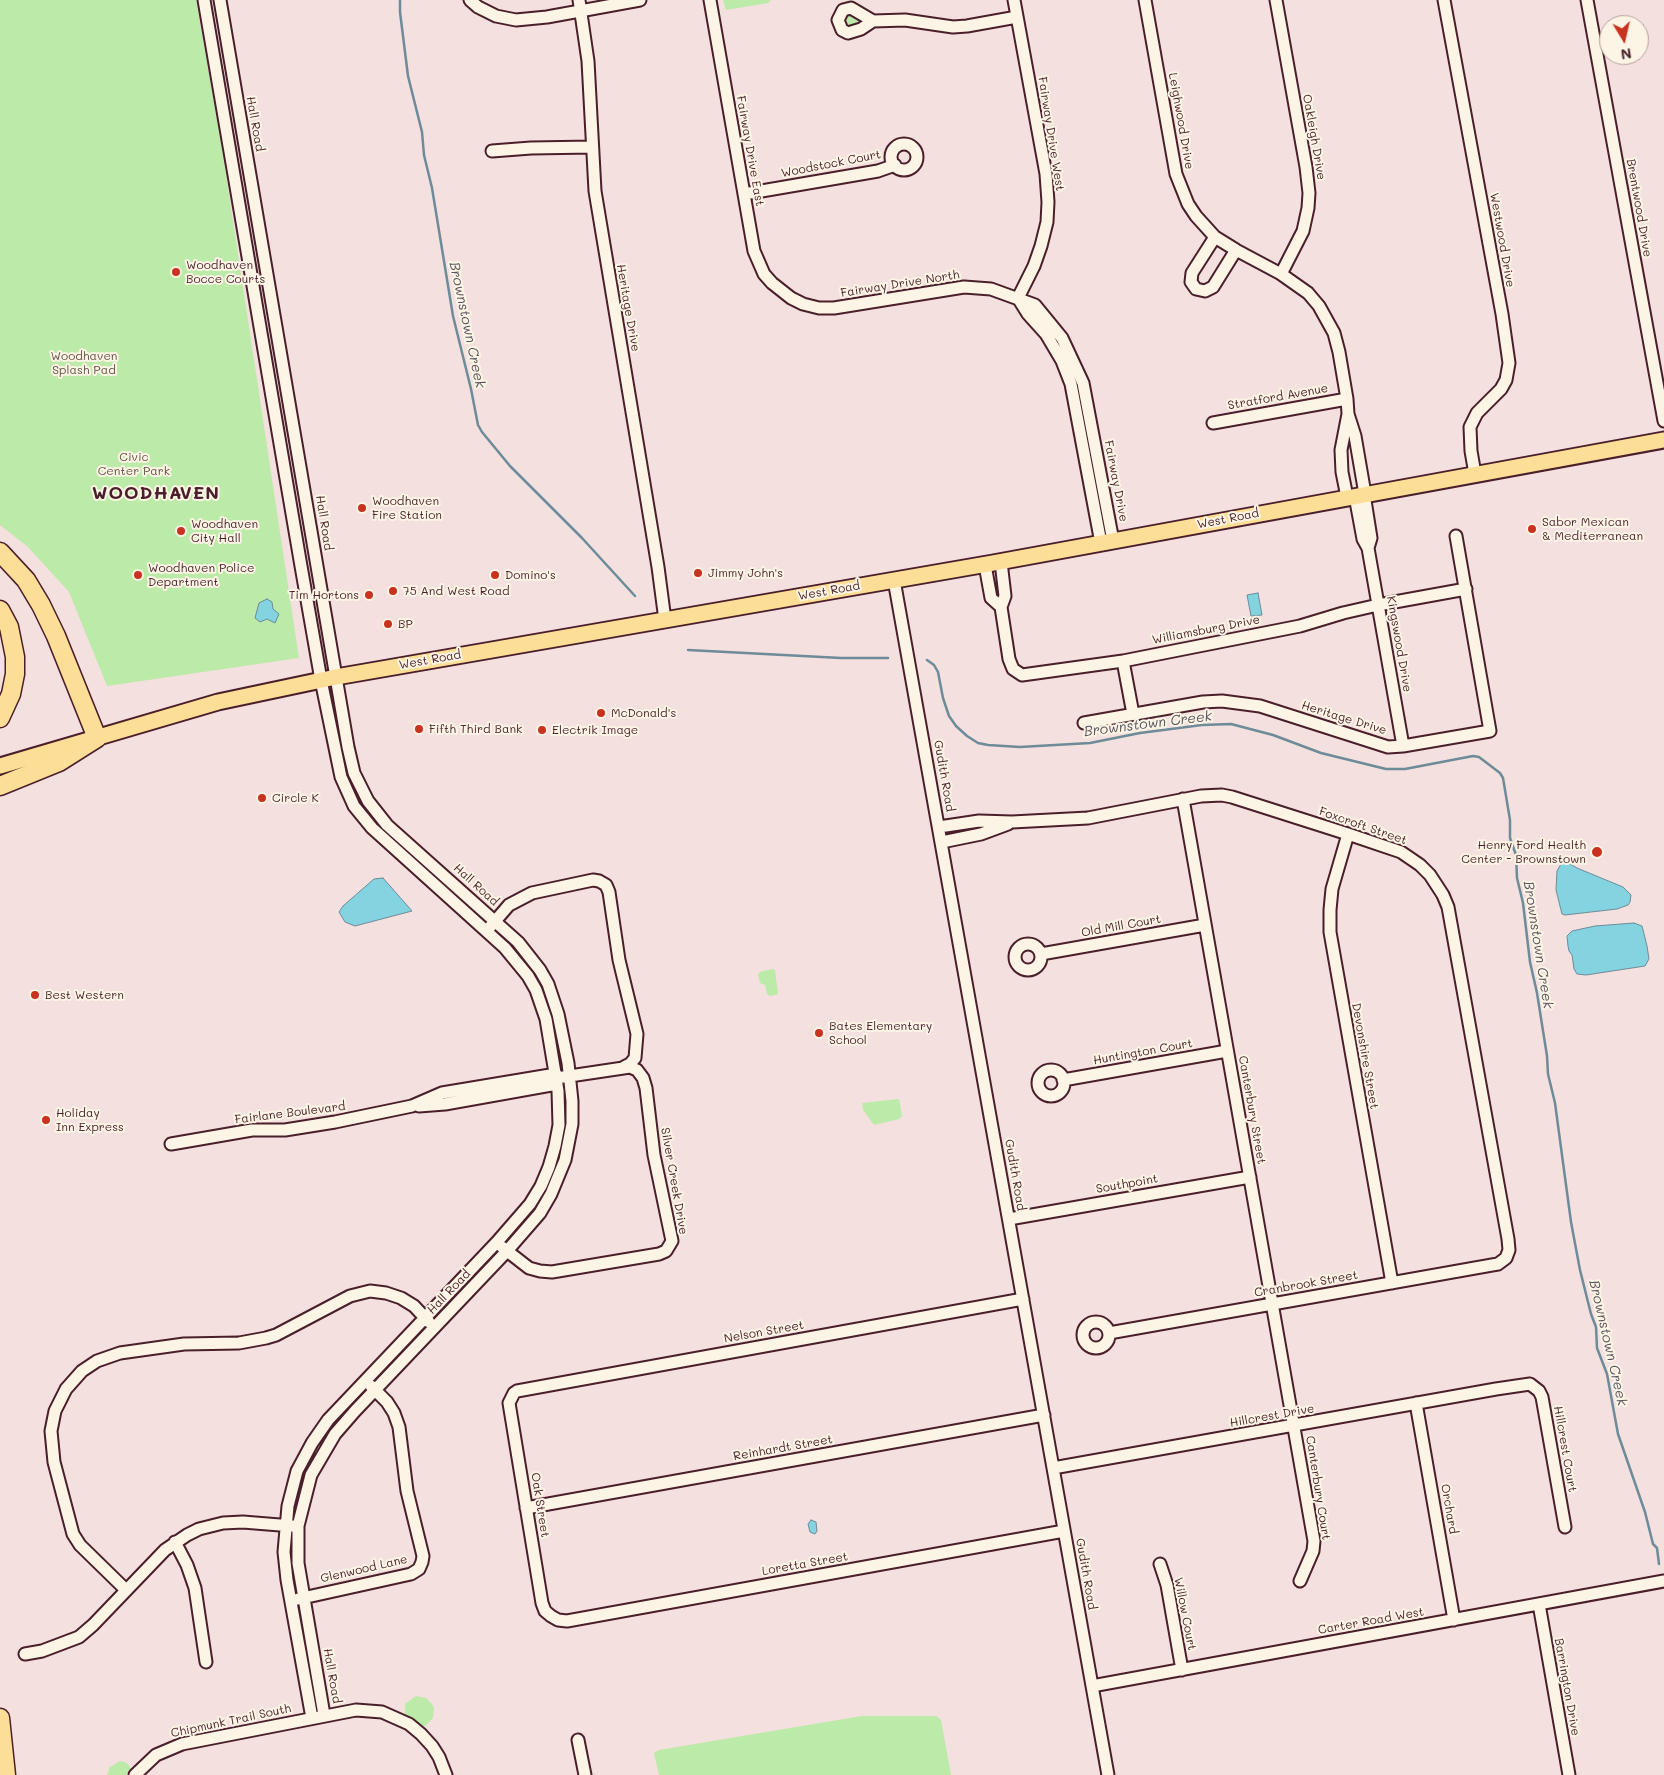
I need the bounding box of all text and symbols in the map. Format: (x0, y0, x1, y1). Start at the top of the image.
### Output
north arrow (1599, 15, 1649, 65)
text: N (1620, 44, 1633, 65)
street label: Leighwood Drive (1165, 72, 1197, 170)
street label: Fairway Drive West (1035, 76, 1067, 192)
street label: Oakleigh Drive (1299, 93, 1329, 181)
street label: Hall Road (243, 95, 267, 153)
street label: Fairway Drive East (733, 95, 767, 207)
street label: Woodstock Court (780, 147, 882, 181)
street label: Brentwood Drive (1623, 158, 1655, 258)
street label: Westwood Drive (1487, 192, 1517, 288)
place label: Woodhaven Bocce Courts (186, 258, 265, 286)
water label: Brownstown Creek (445, 260, 489, 390)
street label: Heritage Drive (613, 263, 643, 353)
marker: Woodhaven Bocce Courts (170, 266, 182, 278)
street label: Fairway Drive North (839, 267, 961, 301)
park label: Woodhaven Splash Pad (50, 349, 118, 377)
street label: Stratford Avenue (1227, 381, 1329, 413)
street label: Fairway Drive (1101, 439, 1131, 523)
park label: Civic Center Park (98, 450, 170, 478)
district label: WOODHAVEN (91, 482, 221, 504)
street label: Hall Road (313, 494, 335, 552)
place label: Woodhaven Fire Station (372, 494, 442, 522)
marker: Woodhaven Fire Station (356, 502, 368, 514)
street label: West Road (1196, 506, 1260, 532)
place label: Sabor Mexican & Mediterranean (1542, 515, 1643, 543)
place label: Woodhaven City Hall (191, 517, 258, 545)
marker: Sabor Mexican & Mediterranean (1526, 523, 1538, 535)
marker: Woodhaven City Hall (175, 525, 187, 537)
place label: Woodhaven Police Department (148, 561, 254, 589)
place label: Jimmy John's (708, 566, 783, 580)
marker: Jimmy John's (692, 567, 704, 579)
place label: Domino's (505, 568, 556, 582)
marker: Woodhaven Police Department (132, 569, 144, 581)
marker: Domino's (489, 569, 501, 581)
street label: West Road (797, 578, 861, 604)
place label: 75 And West Road (403, 584, 510, 598)
marker: 75 And West Road (387, 585, 399, 597)
place label: Tim Hortons (289, 588, 359, 602)
marker: Tim Hortons (363, 589, 375, 601)
street label: Kingswood Drive (1383, 595, 1415, 693)
street label: Williamsburg Drive (1151, 612, 1261, 648)
place label: BP (398, 617, 413, 631)
marker: BP (382, 618, 394, 630)
street label: West Road (398, 647, 462, 673)
street label: Heritage Drive (1300, 698, 1388, 738)
place label: McDonald's (611, 706, 676, 720)
marker: McDonald's (595, 707, 607, 719)
water label: Brownstown Creek (1083, 708, 1213, 740)
place label: Fifth Third Bank (429, 722, 522, 736)
marker: Fifth Third Bank (413, 723, 425, 735)
place label: Electrik Image (552, 723, 638, 737)
marker: Electrik Image (536, 724, 548, 736)
street label: Gudith Road (931, 739, 957, 813)
place label: Circle K (272, 791, 319, 805)
marker: Circle K (256, 792, 268, 804)
street label: Foxcroft Street (1317, 804, 1409, 848)
place label: Henry Ford Health Center - Brownstown (1461, 838, 1586, 866)
marker: Henry Ford Health Center - Brownstown (1590, 845, 1604, 859)
street label: Hall Road (450, 861, 502, 909)
water label: Brownstown Creek (1520, 880, 1556, 1010)
street label: Old Mill Court (1080, 912, 1162, 940)
place label: Best Western (45, 988, 124, 1002)
marker: Best Western (29, 989, 41, 1001)
street label: Devonshire Street (1349, 1002, 1381, 1110)
place label: Bates Elementary School (829, 1019, 932, 1047)
marker: Bates Elementary School (813, 1027, 825, 1039)
street label: Huntington Court (1092, 1036, 1194, 1068)
street label: Canterbury Street (1235, 1055, 1269, 1165)
street label: Fairlane Boulevard (234, 1099, 346, 1127)
place label: Holiday Inn Express (56, 1106, 124, 1134)
marker: Holiday Inn Express (40, 1114, 52, 1126)
street label: Silver Creek Drive (657, 1126, 691, 1236)
street label: Gudith Road (1002, 1138, 1028, 1212)
street label: Southpoint (1095, 1171, 1159, 1197)
street label: Hall Road (424, 1267, 474, 1317)
street label: Cranbrook Street (1253, 1268, 1359, 1300)
water label: Brownstown Creek (1585, 1278, 1631, 1408)
street label: Nelson Street (723, 1318, 805, 1346)
street label: Hillcrest Drive (1229, 1401, 1315, 1431)
street label: Hillcrest Court (1550, 1405, 1580, 1493)
street label: Reinhardt Street (732, 1432, 834, 1464)
street label: Canterbury Court (1303, 1435, 1333, 1541)
street label: Oak Street (528, 1472, 552, 1538)
street label: Orchard (1438, 1483, 1460, 1535)
street label: Gudith Road (1073, 1537, 1099, 1611)
street label: Loretta Street (761, 1549, 849, 1579)
street label: Glenwood Lane (319, 1552, 409, 1586)
street label: Willow Court (1171, 1576, 1199, 1652)
street label: Carter Road West (1317, 1605, 1425, 1637)
street label: Barrington Drive (1551, 1637, 1583, 1737)
street label: Hall Road (320, 1647, 344, 1705)
street label: Chipmunk Trail South (170, 1701, 292, 1741)

